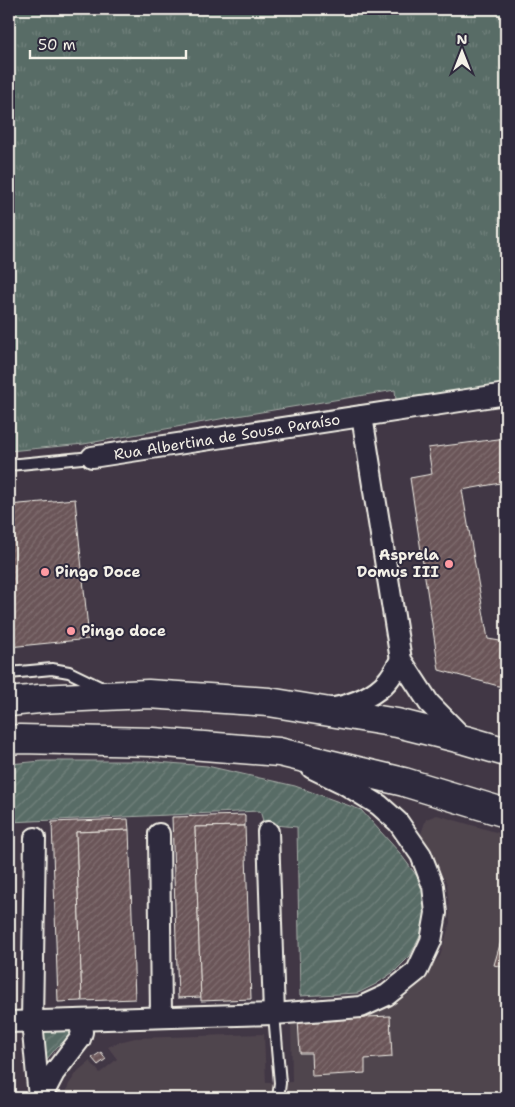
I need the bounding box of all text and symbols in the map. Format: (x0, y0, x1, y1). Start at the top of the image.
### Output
scale bar (30, 28, 186, 60)
north arrow (438, 28, 488, 78)
text: N (456, 30, 468, 48)
text: 50 m (38, 35, 76, 55)
street label: Rua Albertina de Sousa Paraíso (112, 409, 342, 465)
place label: Asprela Domus III (357, 545, 440, 582)
marker: Asprela Domus III (443, 558, 455, 570)
place label: Pingo Doce (55, 562, 141, 582)
marker: Pingo Doce (39, 566, 51, 578)
place label: Pingo doce (81, 621, 166, 641)
marker: Pingo doce (65, 625, 77, 637)

